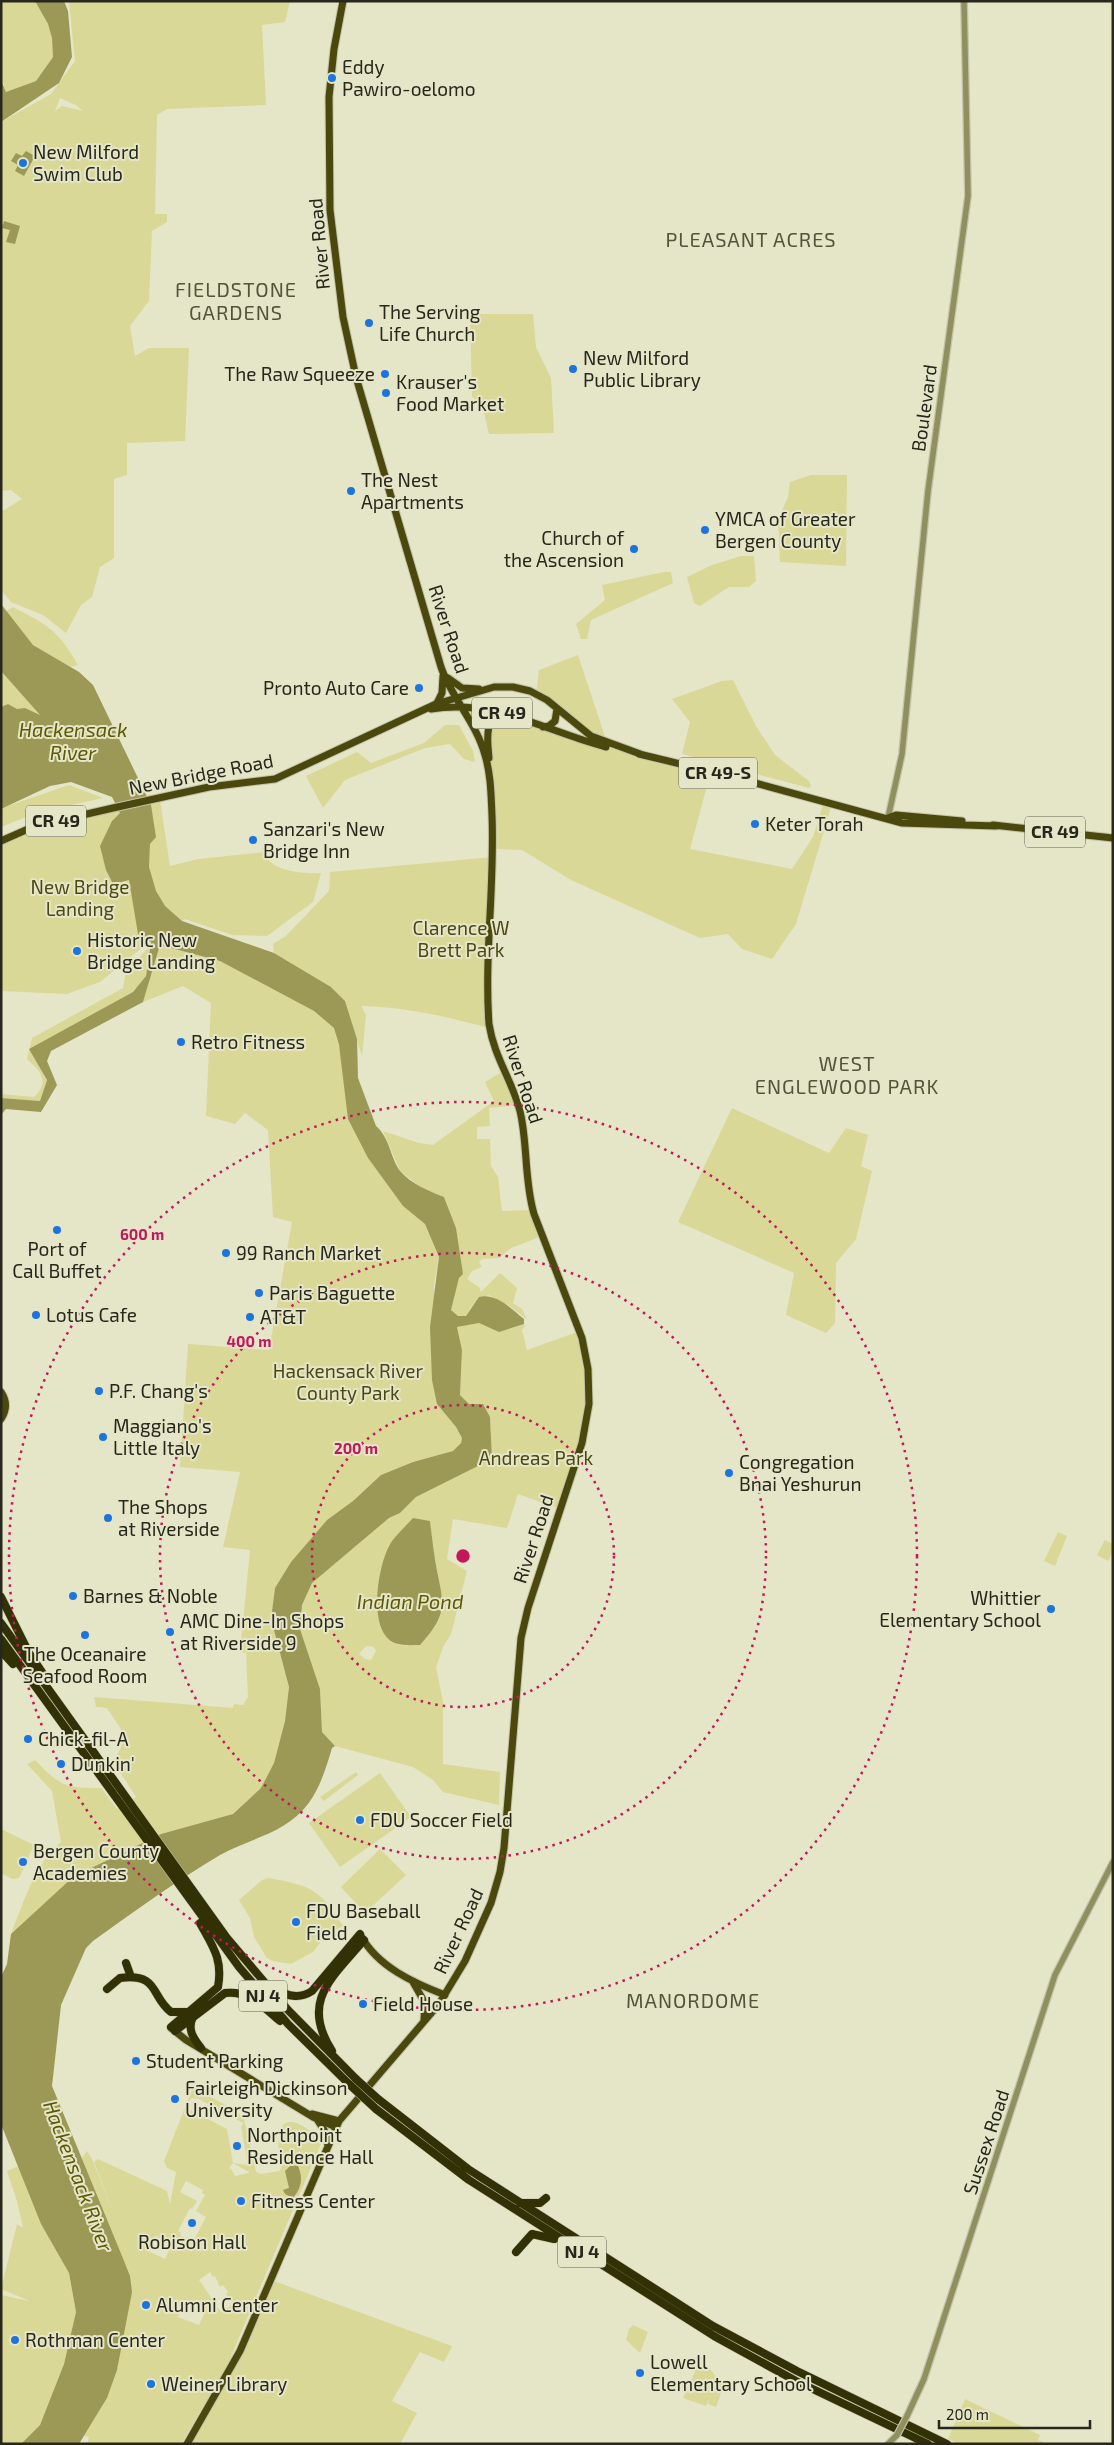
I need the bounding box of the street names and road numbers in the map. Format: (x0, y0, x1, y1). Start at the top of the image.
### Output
street label: River Road (303, 197, 334, 291)
street label: Boulevard (906, 363, 941, 453)
street label: River Road (424, 582, 475, 676)
road number: CR 49 (472, 698, 532, 728)
street label: New Bridge Road (127, 748, 275, 799)
road number: CR 49-S (679, 758, 757, 788)
road number: CR 49 (26, 806, 86, 836)
road number: CR 49 (1025, 816, 1085, 848)
street label: River Road (498, 1032, 549, 1126)
street label: River Road (507, 1492, 558, 1586)
street label: River Road (428, 1884, 487, 1977)
road number: NJ 4 (239, 1980, 287, 2012)
street label: Sussex Road (958, 2086, 1013, 2197)
road number: NJ 4 (558, 2236, 606, 2268)

